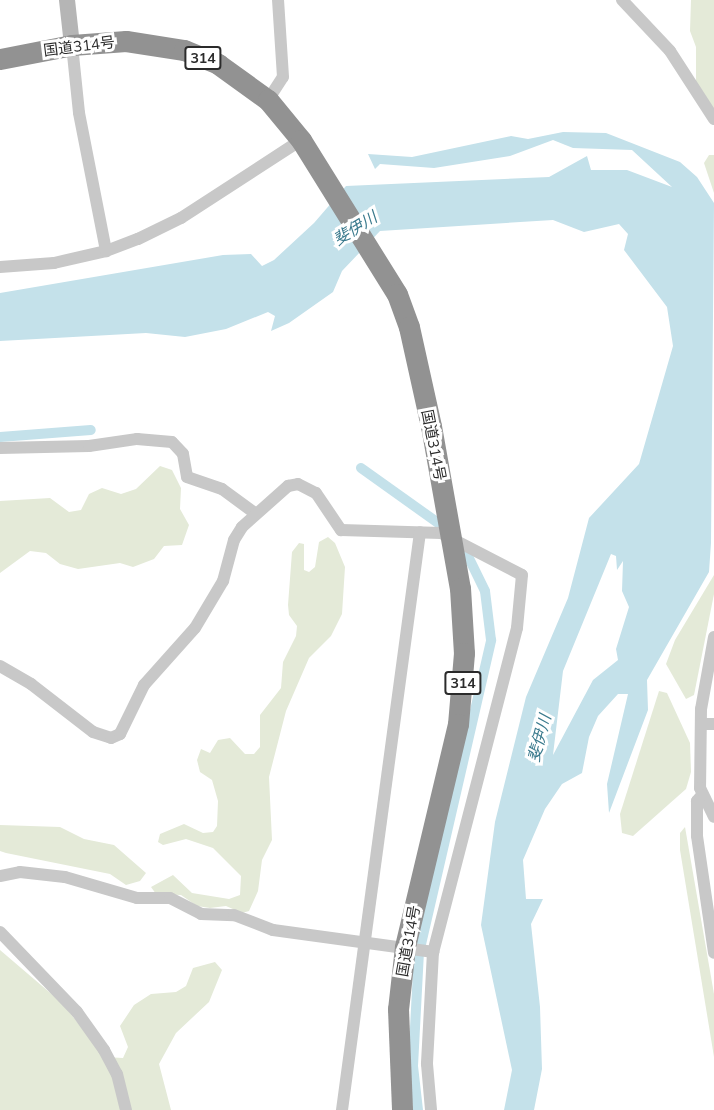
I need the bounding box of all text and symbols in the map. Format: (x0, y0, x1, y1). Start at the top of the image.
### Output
street label: 国道314号 (42, 33, 116, 59)
road number: 314 (184, 47, 222, 69)
water label: 斐伊川 (330, 207, 380, 249)
street label: 国道314号 (418, 408, 450, 482)
road number: 314 (444, 672, 482, 694)
water label: 斐伊川 (524, 712, 554, 764)
street label: 国道314号 (393, 904, 423, 978)

